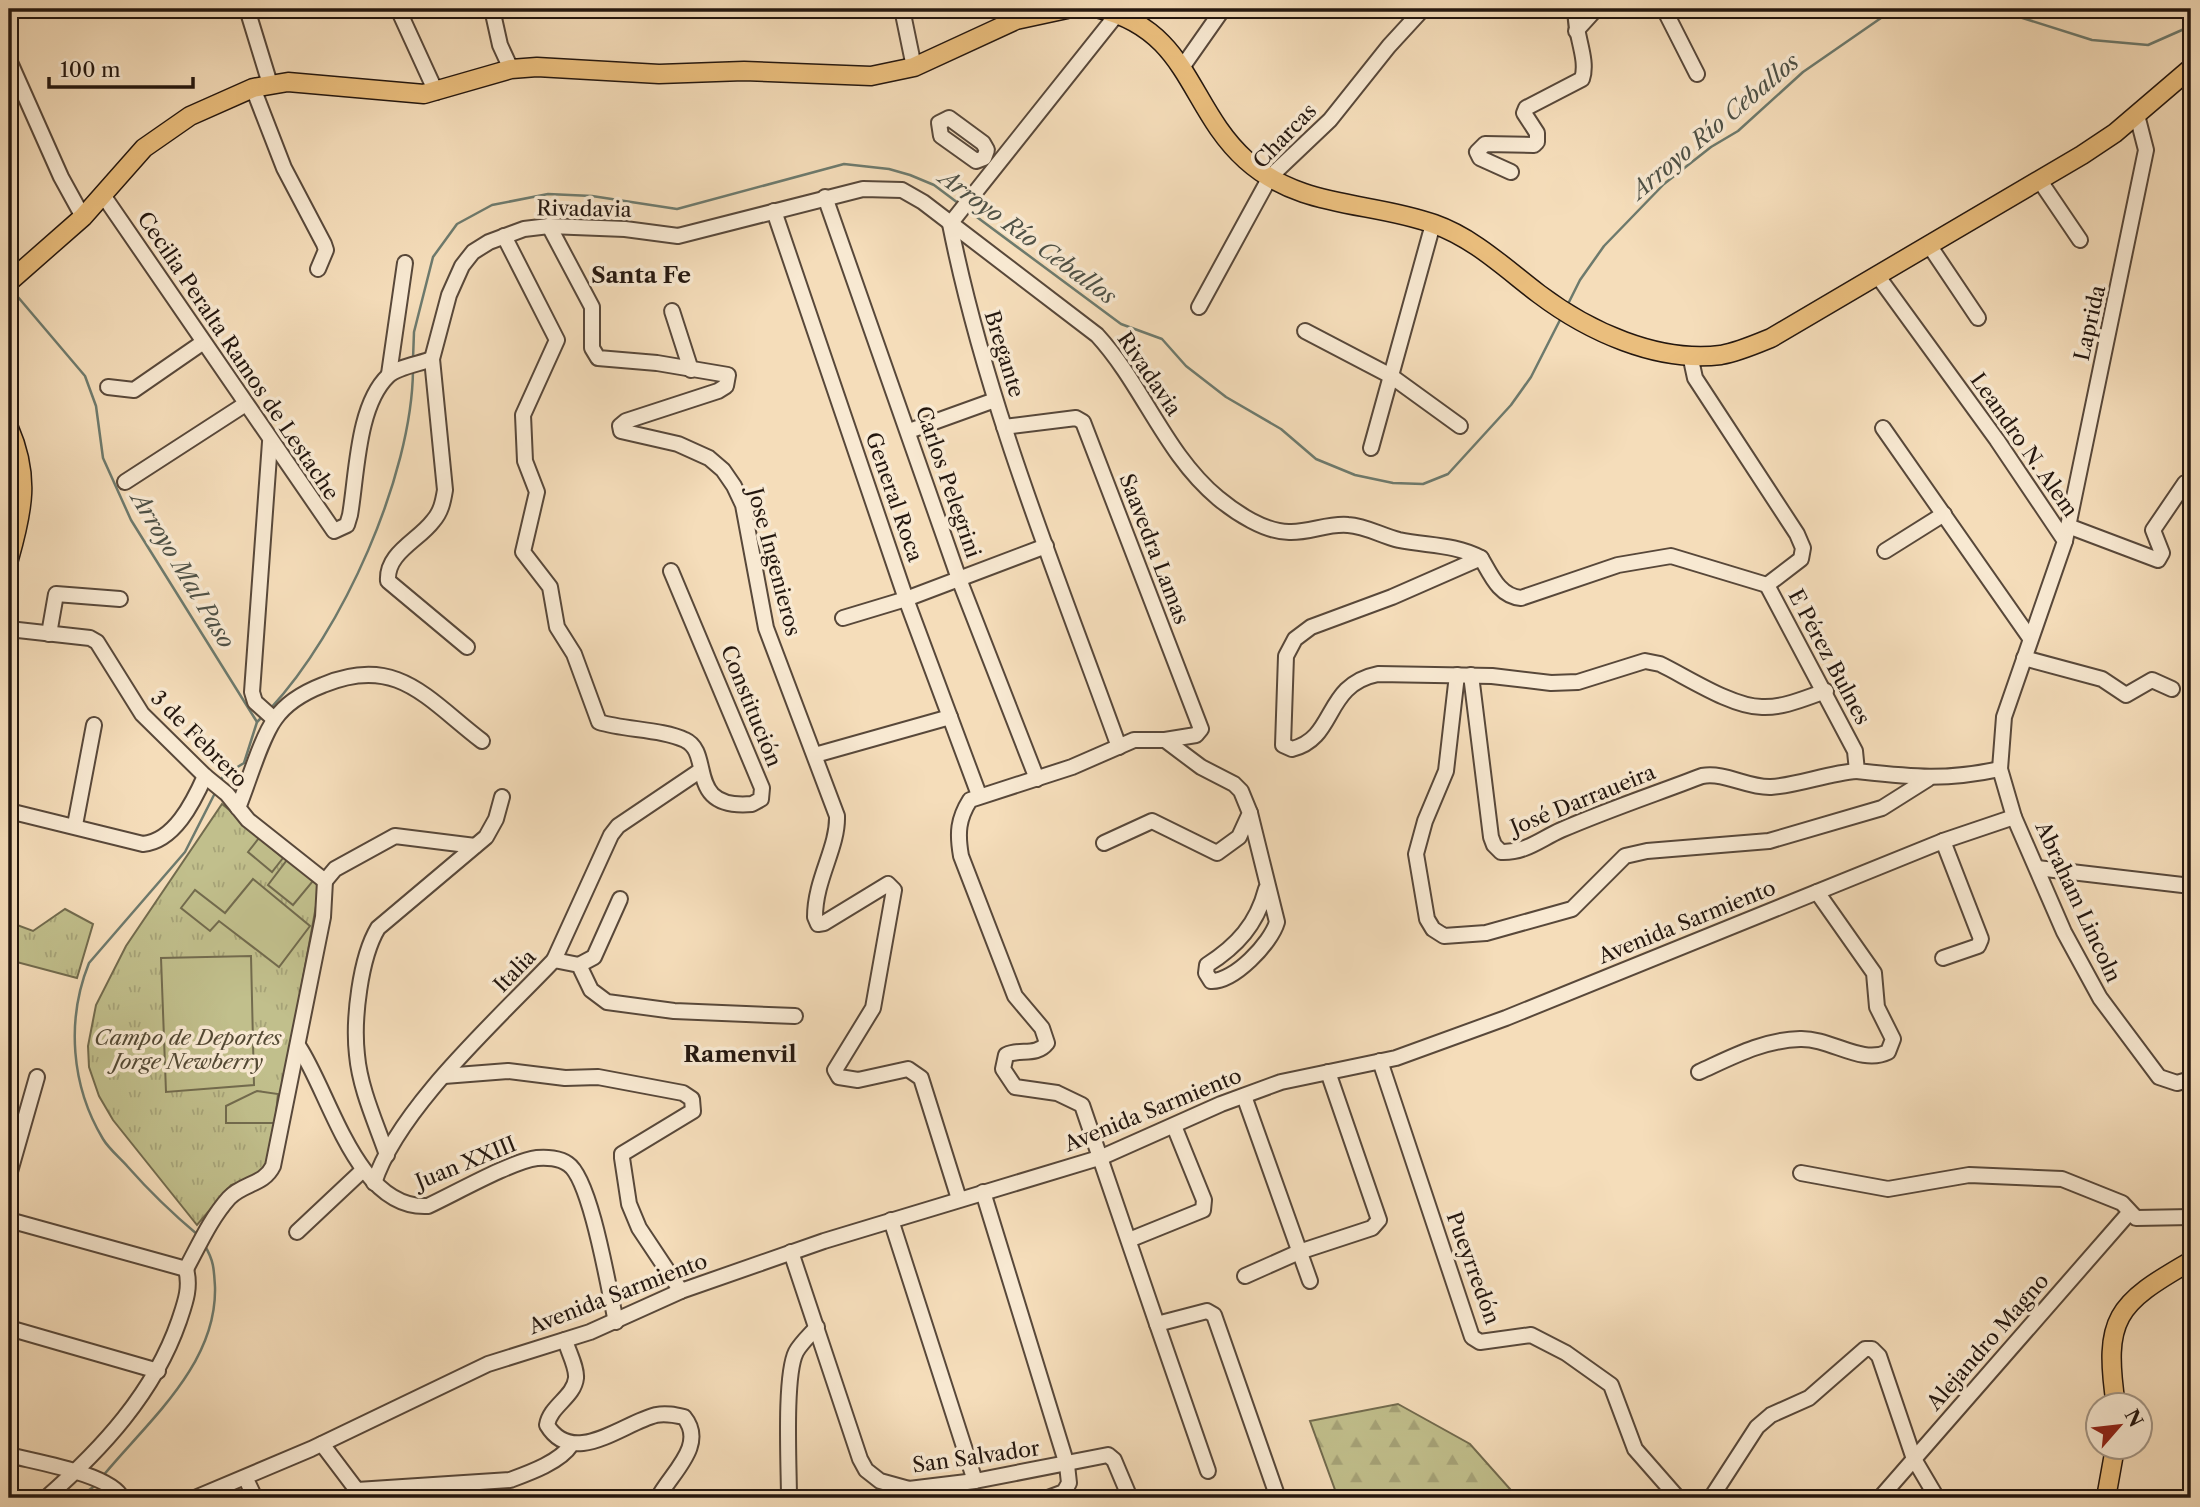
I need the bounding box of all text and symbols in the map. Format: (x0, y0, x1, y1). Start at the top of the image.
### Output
scale bar (49, 46, 192, 90)
water label: Arroyo Río Ceballos (1623, 47, 1806, 207)
text: 100 m (60, 57, 121, 82)
street label: Charcas (1248, 98, 1321, 173)
water label: Arroyo Río Ceballos (932, 162, 1122, 311)
street label: Rivadavia (536, 195, 633, 222)
street label: Cecilia Peralta Ramos de Lestache (132, 207, 344, 505)
district label: Santa Fe (591, 261, 691, 289)
street label: Laprida (2069, 282, 2111, 363)
street label: Bregante (979, 307, 1029, 400)
street label: Rivadavia (1112, 327, 1187, 421)
street label: Leandro N. Alem (1965, 368, 2084, 522)
street label: Carlos Pelegrini (911, 403, 986, 561)
street label: General Roca (861, 429, 929, 566)
street label: Saavedra Lamas (1114, 470, 1195, 628)
street label: Jose Ingenieros (742, 482, 806, 639)
water label: Arroyo Mal Paso (124, 484, 241, 653)
street label: E Pérez Bulnes (1783, 585, 1876, 729)
street label: Constitución (716, 641, 787, 770)
street label: 3 de Febrero (146, 685, 253, 792)
street label: José Darraueira (1504, 759, 1660, 841)
street label: Abraham Lincoln (2030, 817, 2127, 986)
street label: Avenida Sarmiento (1594, 875, 1779, 969)
street label: Italia (488, 943, 542, 997)
park label: Campo de Deportes Jorge Newberry (94, 1025, 283, 1074)
district label: Ramenvil (683, 1040, 797, 1068)
street label: Avenida Sarmiento (1060, 1063, 1245, 1157)
street label: Juan XXIII (409, 1131, 520, 1195)
street label: Pueyrredón (1442, 1208, 1505, 1327)
street label: Avenida Sarmiento (524, 1248, 711, 1339)
street label: Alejandro Magno (1921, 1268, 2054, 1416)
north arrow (2084, 1392, 2154, 1462)
text: N (2120, 1406, 2148, 1431)
street label: San Salvador (911, 1435, 1041, 1478)

